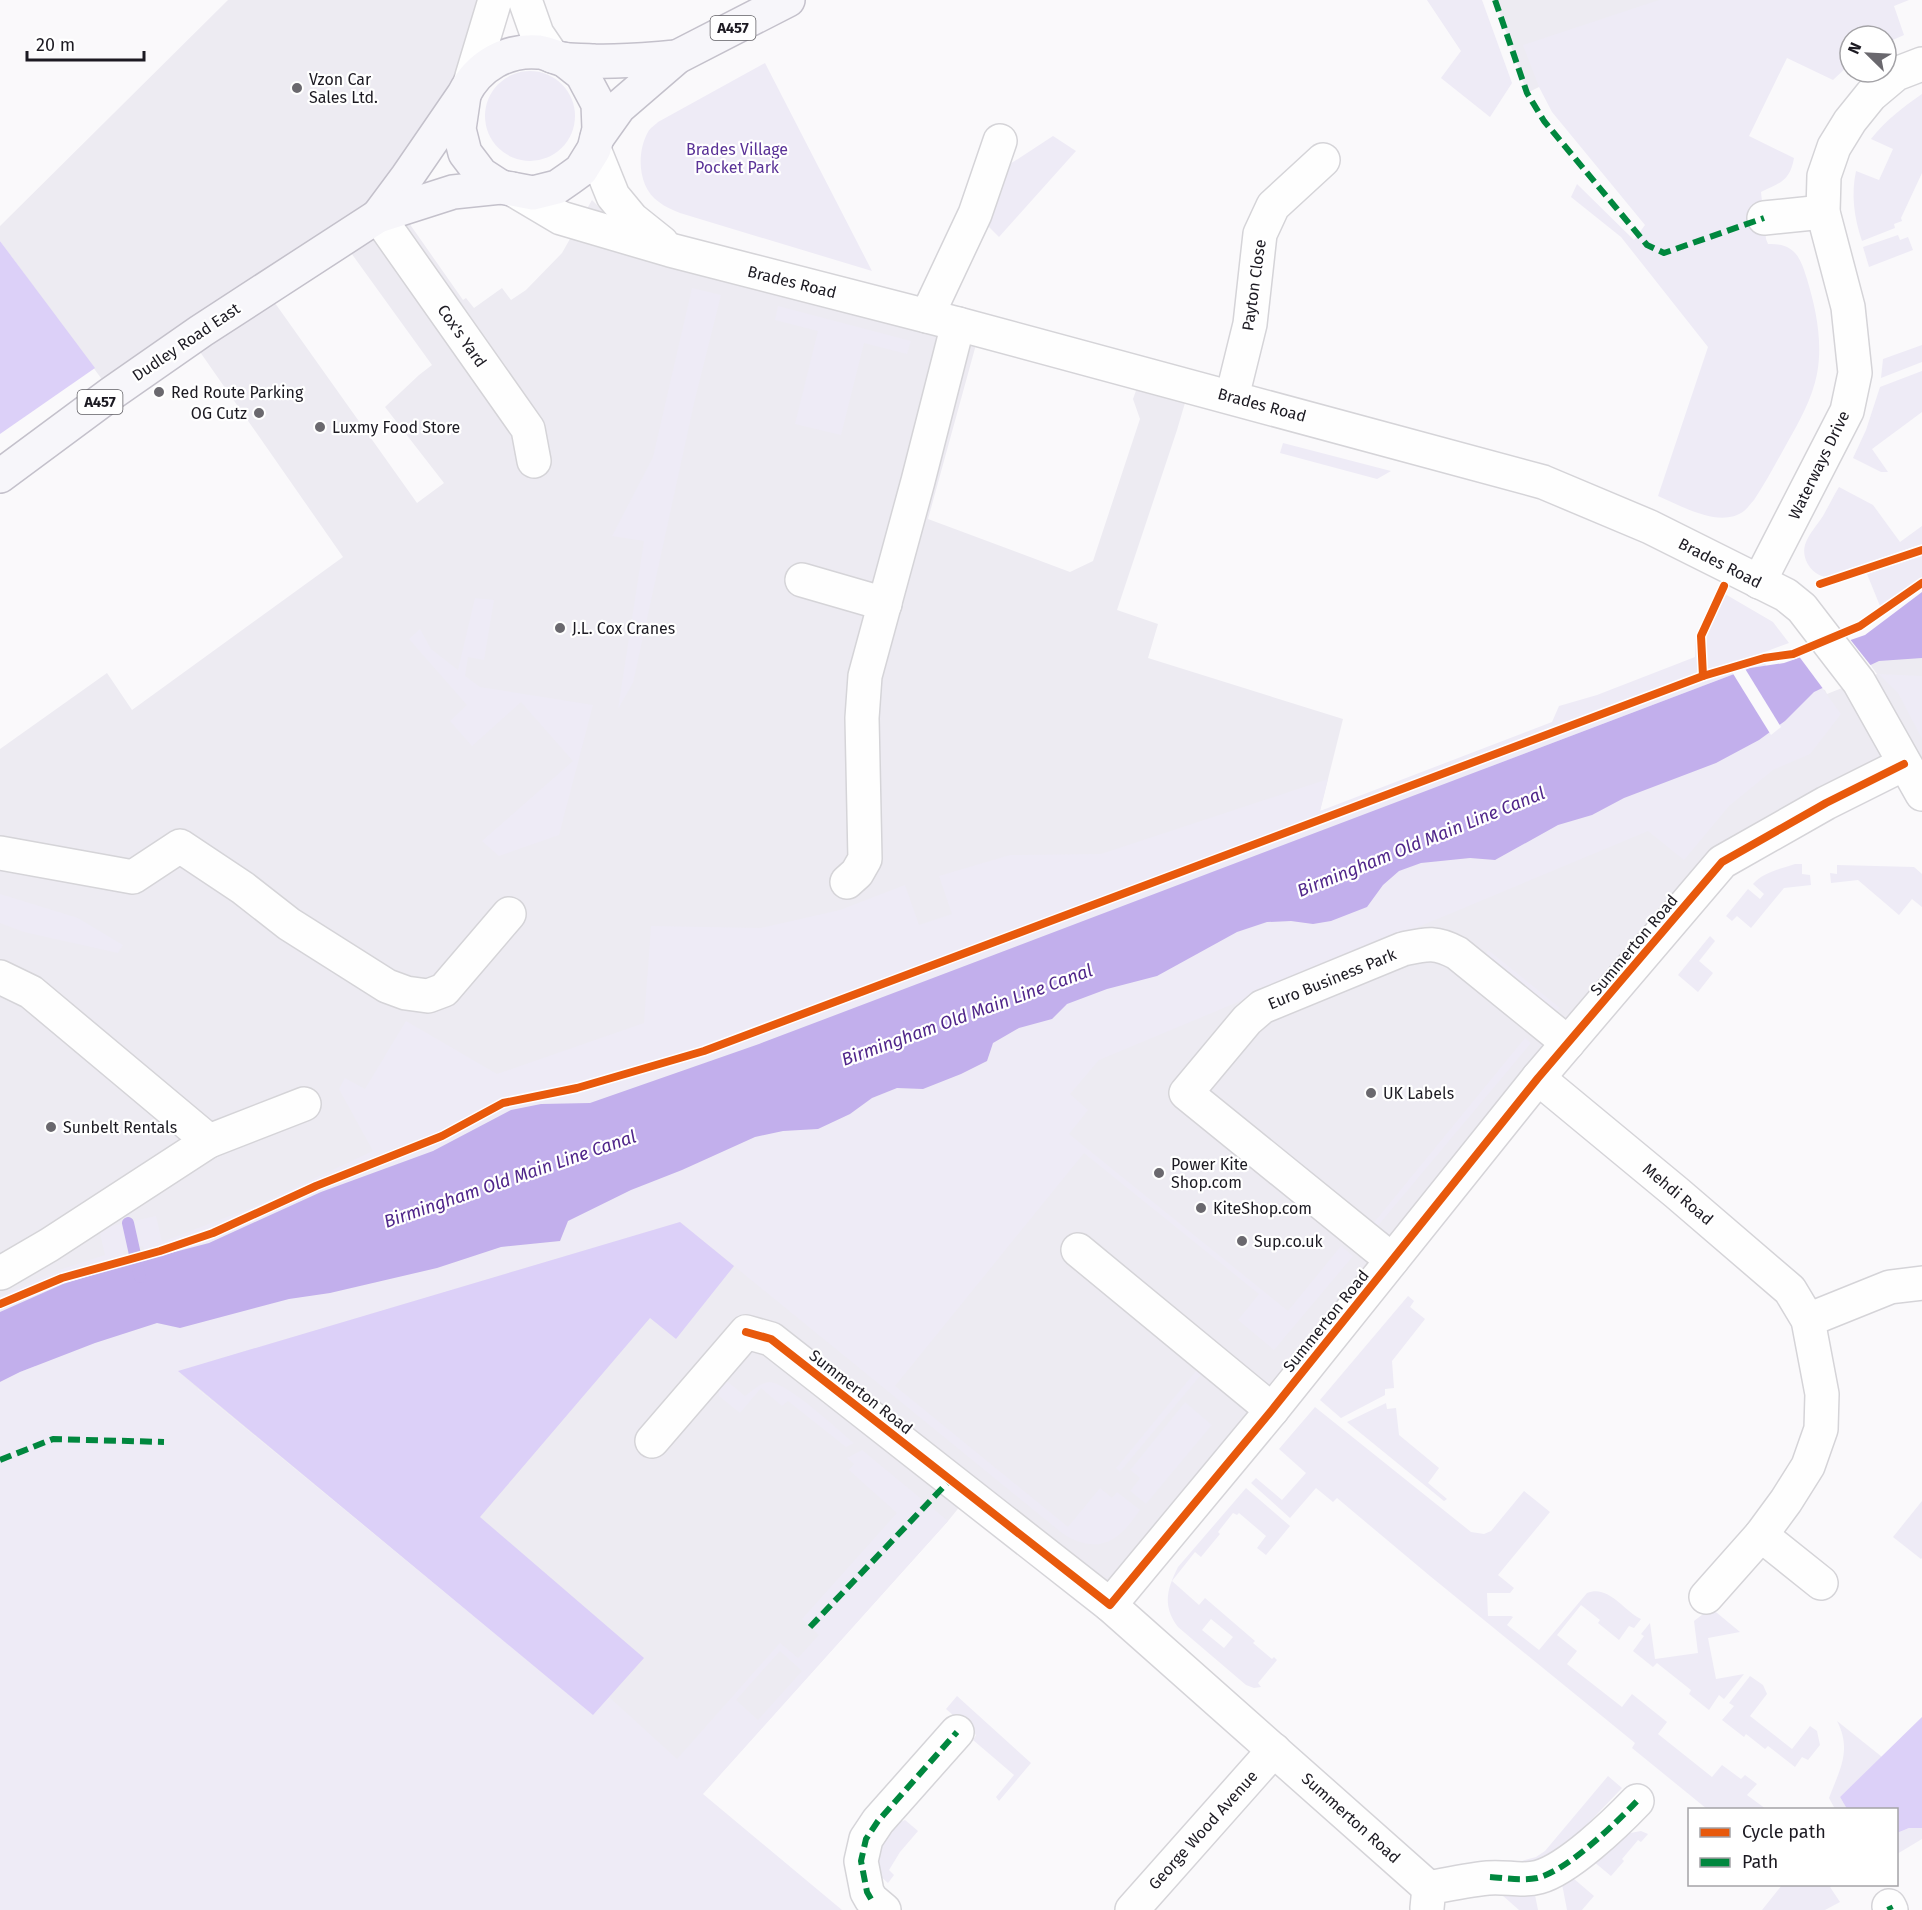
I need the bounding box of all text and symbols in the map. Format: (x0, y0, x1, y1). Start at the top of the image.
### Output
road number: A457 (710, 16, 756, 40)
scale bar (27, 24, 144, 62)
north arrow (1838, 24, 1898, 84)
text: 20 m (36, 34, 75, 56)
text: N (1844, 39, 1866, 57)
place label: Vzon Car Sales Ltd. (309, 70, 378, 107)
marker: Vzon Car Sales Ltd. (290, 81, 304, 95)
park label: Brades Village Pocket Park (686, 140, 788, 177)
street label: Payton Close (1238, 238, 1270, 332)
street label: Brades Road (746, 262, 838, 302)
street label: Dudley Road East (129, 299, 244, 385)
street label: Cox's Yard (434, 301, 490, 371)
place label: Red Route Parking (171, 383, 304, 402)
street label: Brades Road (1216, 384, 1308, 426)
marker: Red Route Parking (152, 385, 166, 399)
road number: A457 (78, 390, 122, 414)
place label: OG Cutz (191, 404, 247, 423)
marker: OG Cutz (252, 406, 266, 420)
street label: Waterways Drive (1784, 408, 1854, 522)
place label: Luxmy Food Store (332, 418, 460, 437)
marker: Luxmy Food Store (313, 420, 327, 434)
street label: Brades Road (1675, 534, 1765, 592)
place label: J.L. Cox Cranes (572, 619, 675, 638)
marker: J.L. Cox Cranes (553, 621, 567, 635)
water label: Birmingham Old Main Line Canal (1294, 782, 1548, 902)
street label: Summerton Road (1586, 891, 1682, 999)
street label: Euro Business Park (1265, 944, 1400, 1013)
water label: Birmingham Old Main Line Canal (839, 959, 1095, 1071)
place label: UK Labels (1383, 1084, 1454, 1103)
marker: UK Labels (1364, 1086, 1378, 1100)
place label: Sunbelt Rentals (63, 1118, 177, 1137)
marker: Sunbelt Rentals (44, 1120, 58, 1134)
water label: Birmingham Old Main Line Canal (381, 1125, 639, 1233)
place label: Power Kite Shop.com (1171, 1155, 1248, 1192)
street label: Mehdi Road (1639, 1159, 1717, 1229)
marker: Power Kite Shop.com (1152, 1166, 1166, 1180)
place label: KiteShop.com (1213, 1199, 1312, 1218)
marker: KiteShop.com (1194, 1201, 1208, 1215)
place label: Sup.co.uk (1254, 1232, 1324, 1251)
marker: Sup.co.uk (1235, 1234, 1249, 1248)
street label: Summerton Road (1279, 1266, 1373, 1376)
street label: Summerton Road (806, 1346, 916, 1438)
street label: George Wood Avenue (1144, 1767, 1262, 1893)
street label: Summerton Road (1298, 1769, 1404, 1867)
legend (1688, 1808, 1898, 1886)
text: Cycle path (1742, 1821, 1826, 1843)
text: Path (1742, 1851, 1778, 1873)

